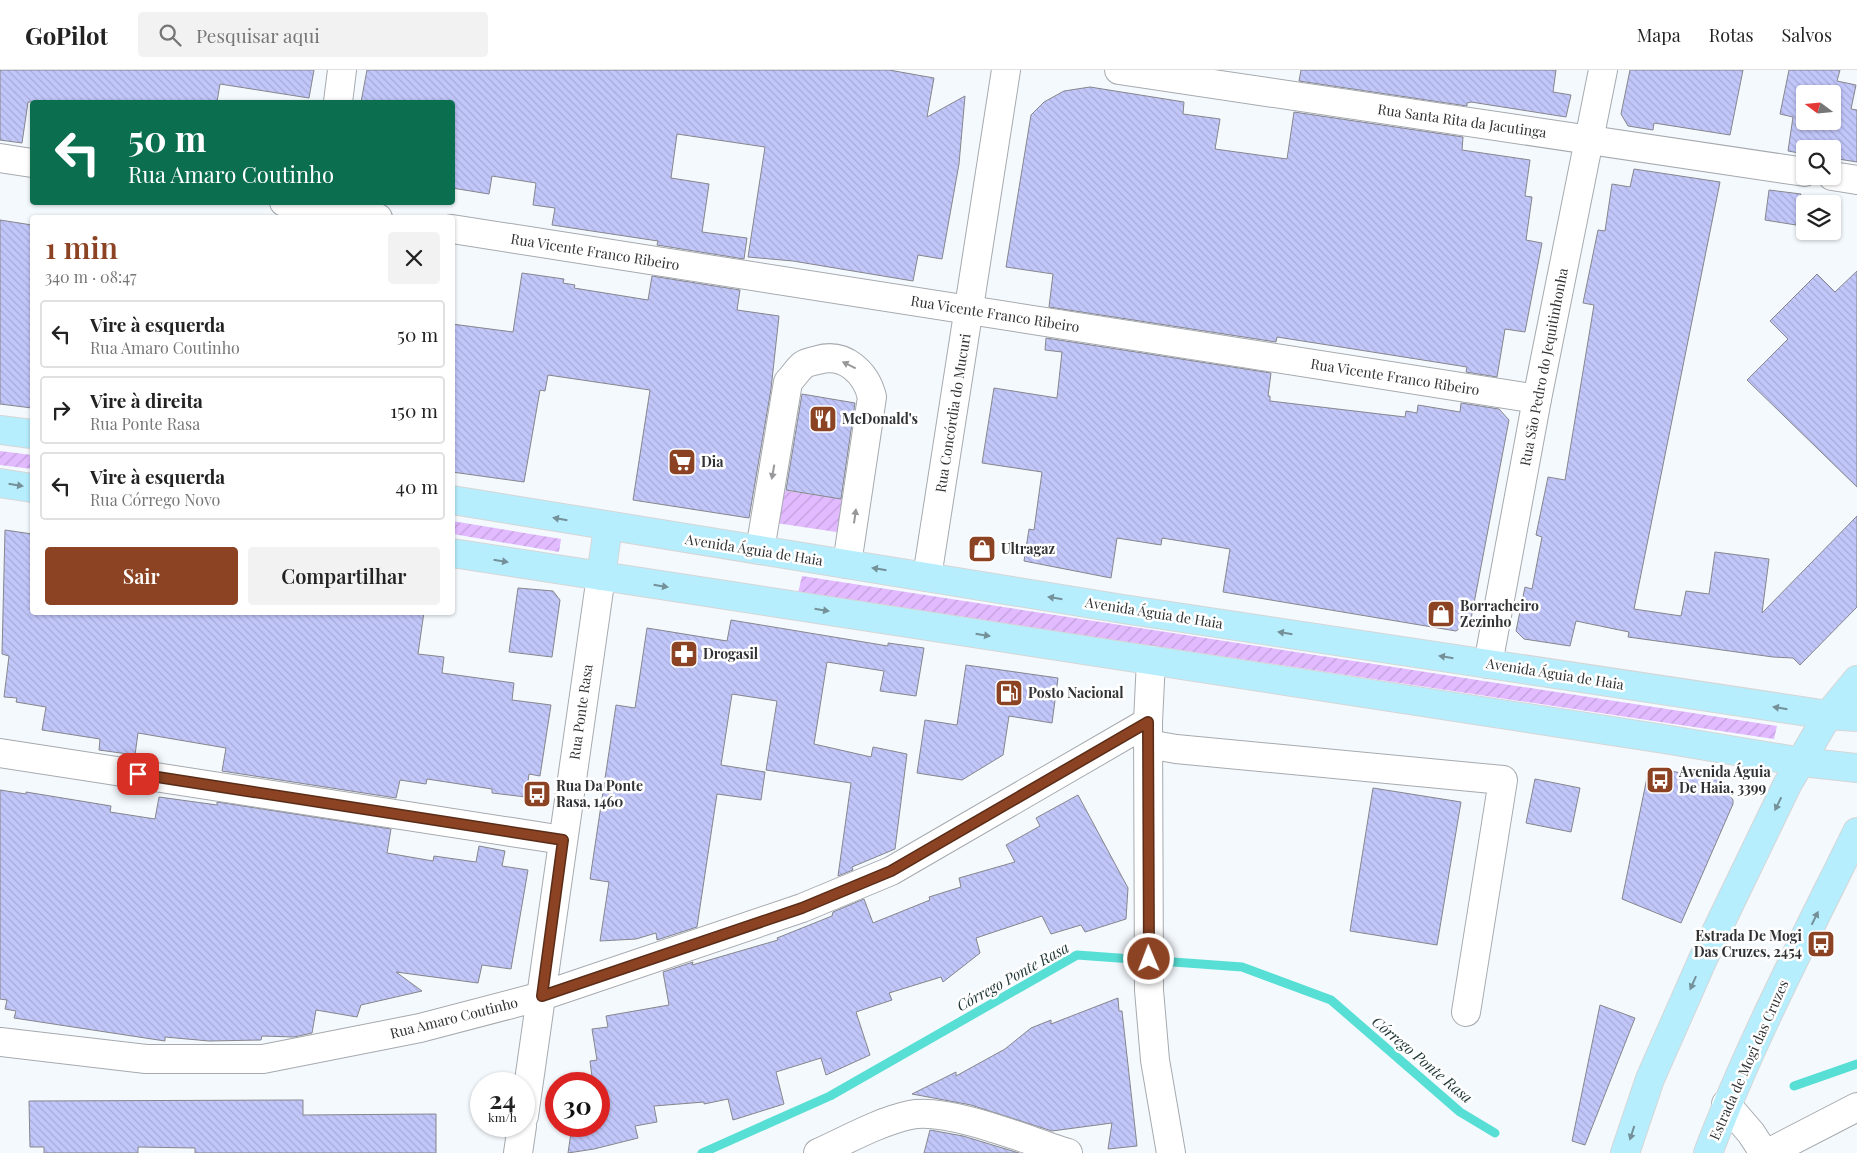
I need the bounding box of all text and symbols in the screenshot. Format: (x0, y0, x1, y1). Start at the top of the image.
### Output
search box (138, 12, 488, 57)
text: GoPilot (25, 19, 108, 51)
icon: search (156, 21, 184, 49)
text: Pesquisar aqui (196, 22, 320, 48)
text: Mapa (1637, 23, 1681, 47)
text: Rotas (1709, 23, 1754, 47)
text: Salvos (1782, 23, 1832, 47)
north arrow (1796, 85, 1841, 130)
map controls (1796, 85, 1841, 240)
street label: Rua Santa Rita da Jacutinga (1376, 99, 1548, 142)
text: 50 m (128, 114, 206, 161)
icon: left (45, 120, 110, 185)
button: search (1796, 140, 1841, 185)
text: Rua Amaro Coutinho (128, 159, 334, 189)
button: layers (1796, 195, 1841, 240)
text: 1 min (45, 227, 118, 267)
street label: Rua Vicente Franco Ribeiro (509, 229, 681, 274)
button: close (388, 232, 440, 284)
text: 340 m · 08:47 (45, 266, 136, 287)
street label: Rua São Pedro do Jequitinhonha (1515, 266, 1572, 467)
street label: Rua Vicente Franco Ribeiro (909, 291, 1081, 336)
text: Vire à esquerda (90, 311, 225, 337)
icon: left (47, 320, 75, 348)
text: 50 m (397, 321, 438, 347)
street label: Rua Concórdia do Mucuri (931, 332, 974, 494)
text: Rua Amaro Coutinho (90, 337, 240, 358)
street label: Rua Vicente Franco Ribeiro (1309, 354, 1481, 399)
one-way arrow (841, 361, 856, 369)
text: Vire à direita (90, 387, 203, 413)
icon: right (47, 396, 75, 424)
text: 150 m (390, 397, 438, 423)
restaurant icon: McDonald's (808, 404, 838, 434)
place label: McDonald's (842, 409, 918, 428)
text: Rua Ponte Rasa (90, 413, 200, 434)
supermarket icon: Dia (667, 447, 697, 477)
place label: Dia (701, 452, 724, 471)
text: Vire à esquerda (90, 463, 225, 489)
one-way arrow (769, 464, 777, 480)
icon: left (47, 472, 75, 500)
text: 40 m (396, 473, 438, 499)
one-way arrow (9, 482, 25, 490)
text: Rua Córrego Novo (90, 489, 220, 510)
one-way arrow (851, 508, 859, 524)
one-way arrow (552, 514, 568, 522)
street label: Avenida Águia de Haia (683, 529, 824, 570)
shop icon: Ultragaz (967, 534, 997, 564)
place label: Ultragaz (1001, 539, 1055, 558)
button: Sair (45, 547, 238, 605)
button: Compartilhar (248, 547, 440, 605)
one-way arrow (493, 557, 509, 565)
one-way arrow (870, 565, 886, 573)
one-way arrow (654, 582, 670, 590)
street label: Avenida Águia de Haia (1083, 592, 1224, 633)
one-way arrow (1047, 593, 1063, 601)
place label: Borracheiro Zezinho (1460, 596, 1539, 631)
shop icon: Borracheiro Zezinho (1426, 599, 1456, 629)
one-way arrow (814, 607, 830, 615)
one-way arrow (1277, 629, 1293, 637)
one-way arrow (975, 631, 991, 639)
pharmacy icon: Drogasil (669, 639, 699, 669)
place label: Drogasil (703, 644, 759, 663)
one-way arrow (1438, 653, 1454, 661)
street label: Avenida Águia de Haia (1484, 653, 1625, 694)
street label: Rua Ponte Rasa (564, 663, 597, 761)
fuel station icon: Posto Nacional (994, 678, 1024, 708)
place label: Posto Nacional (1028, 683, 1124, 702)
one-way arrow (1771, 703, 1787, 711)
pin (117, 753, 159, 795)
icon: arrive (124, 760, 152, 788)
place label: Avenida Águia De Haia, 3399 (1678, 762, 1771, 797)
bus stop icon: Avenida Águia De Haia, 3399 (1645, 765, 1675, 795)
place label: Rua Da Ponte Rasa, 1460 (556, 776, 643, 811)
bus stop icon: Rua Da Ponte Rasa, 1460 (522, 779, 552, 809)
one-way arrow (1773, 797, 1781, 811)
one-way arrow (1811, 910, 1819, 925)
place label: Estrada De Mogi Das Cruzes, 2454 (1694, 926, 1803, 961)
bus stop icon: Estrada De Mogi Das Cruzes, 2454 (1806, 929, 1836, 959)
position arrow (1122, 932, 1174, 984)
water label: Córrego Ponte Rasa (953, 937, 1072, 1015)
one-way arrow (1688, 976, 1696, 990)
street label: Estrada de Mogi das Cruzes (1705, 977, 1793, 1143)
street label: Rua Amaro Coutinho (388, 992, 520, 1043)
water label: Córrego Ponte Rasa (1368, 1011, 1477, 1107)
speed limit sign: 30 (545, 1072, 610, 1137)
text: 24 (489, 1082, 516, 1115)
text: km/h (488, 1109, 517, 1125)
one-way arrow (1627, 1126, 1635, 1141)

